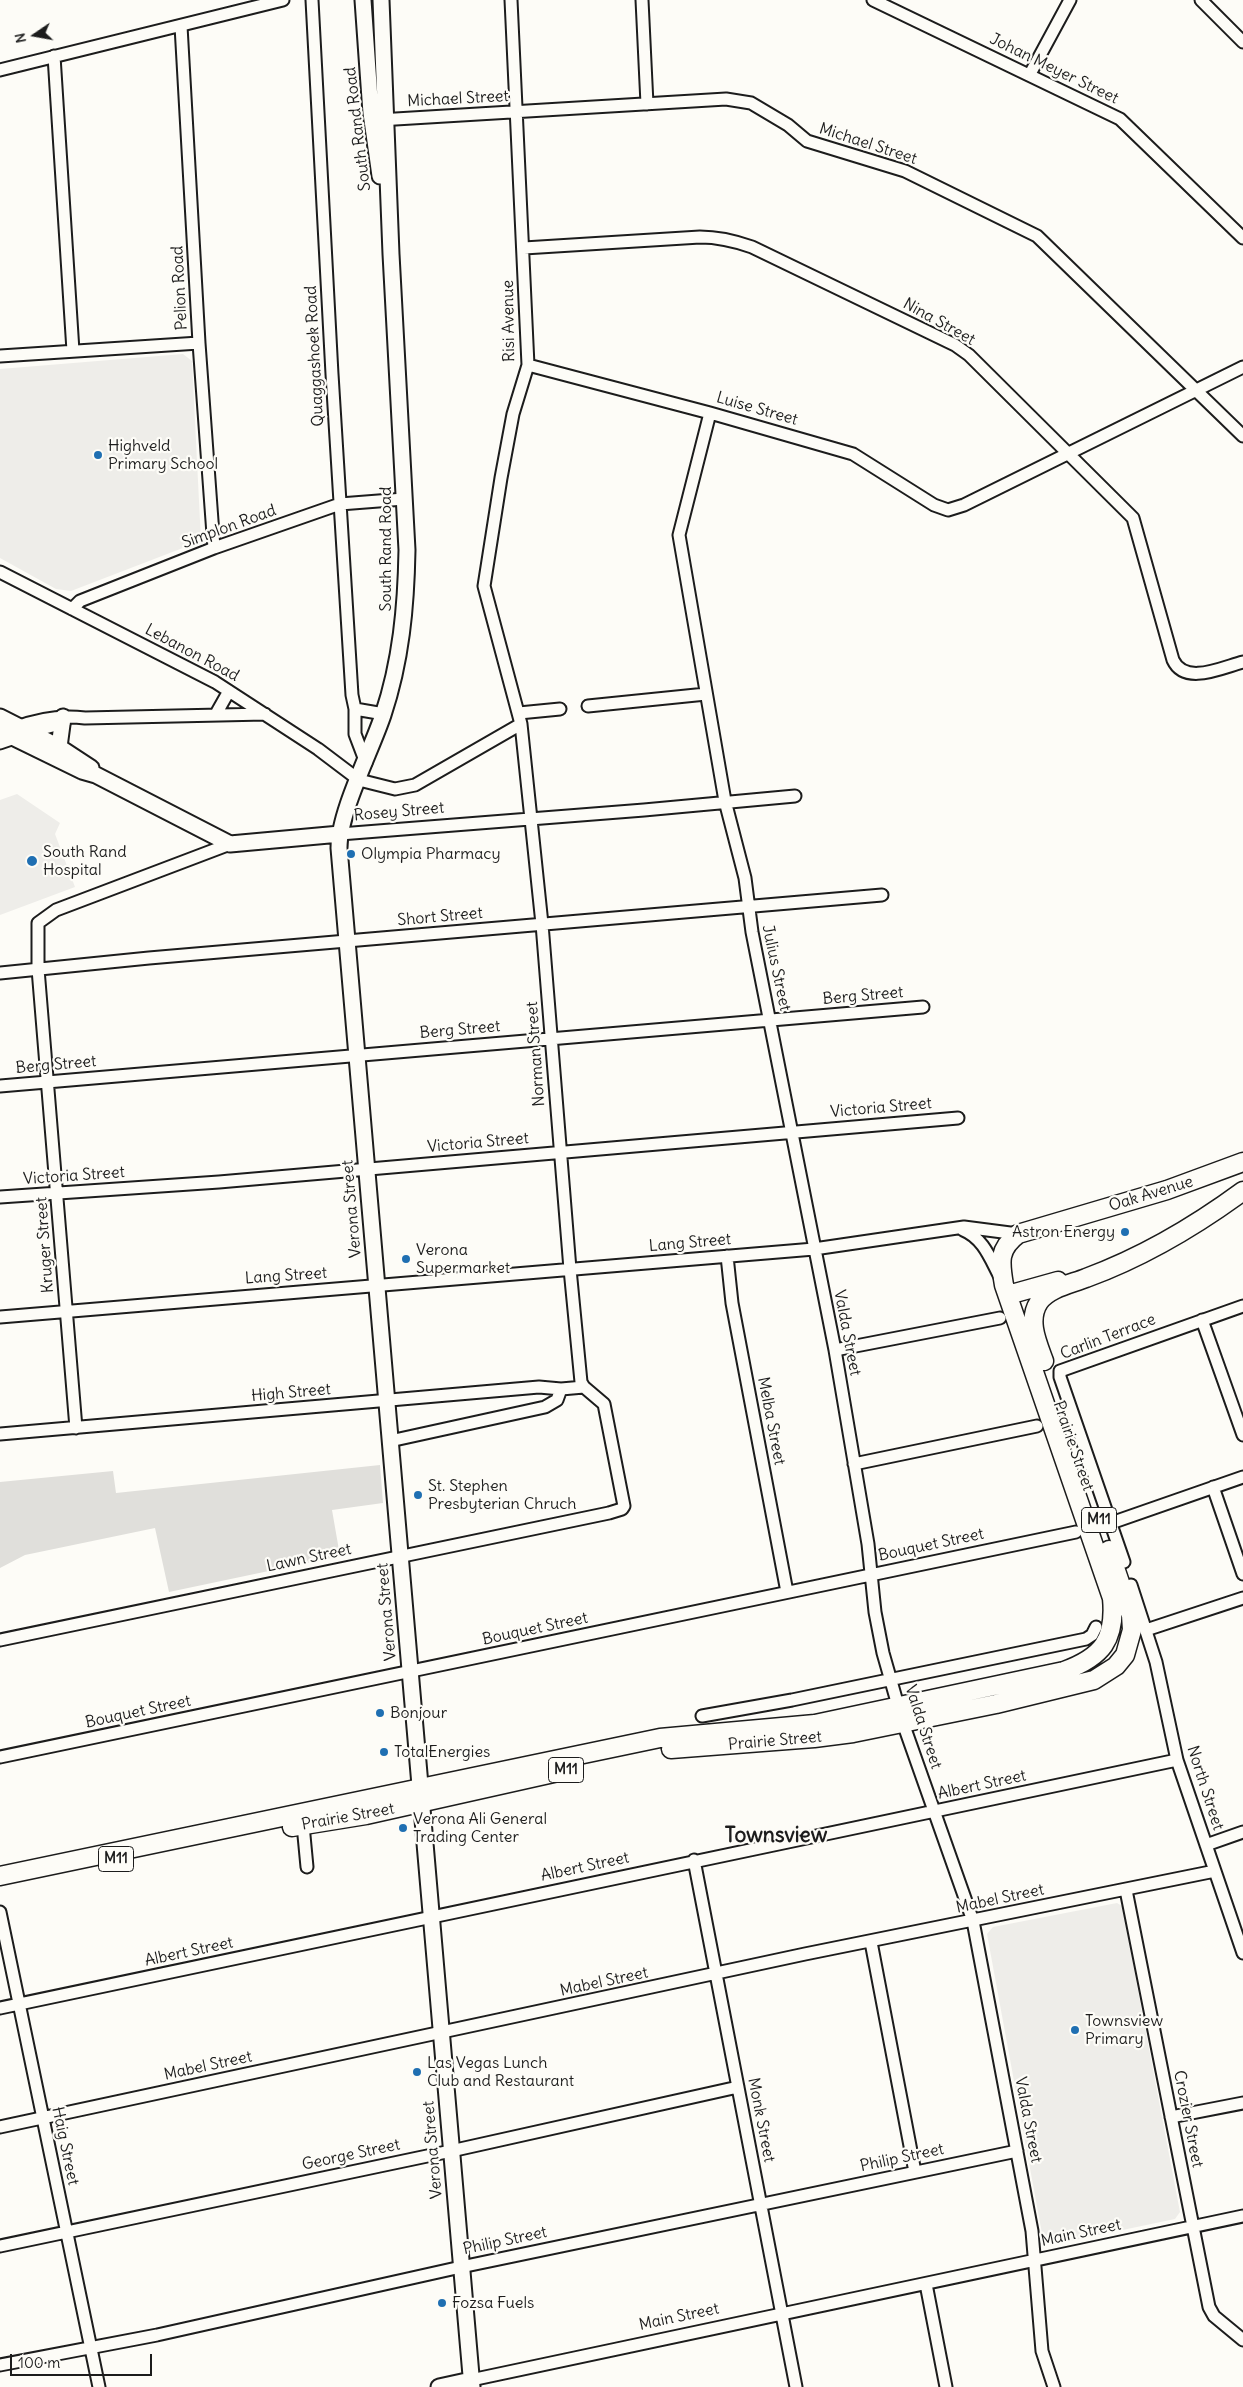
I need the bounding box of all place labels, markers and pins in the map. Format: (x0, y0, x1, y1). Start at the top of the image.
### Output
place label: Highveld Primary School (108, 436, 218, 474)
marker: Highveld Primary School (92, 449, 104, 461)
place label: South Rand Hospital (43, 842, 127, 880)
place label: Olympia Pharmacy (361, 844, 501, 864)
marker: Olympia Pharmacy (345, 848, 357, 860)
marker: South Rand Hospital (25, 854, 39, 868)
place label: Astron Energy (1012, 1222, 1115, 1242)
marker: Astron Energy (1119, 1226, 1131, 1238)
place label: Verona Supermarket (416, 1240, 510, 1278)
marker: Verona Supermarket (400, 1253, 412, 1265)
place label: St. Stephen Presbyterian Chruch (428, 1476, 577, 1514)
marker: St. Stephen Presbyterian Chruch (412, 1489, 424, 1501)
place label: Bonjour (390, 1703, 447, 1723)
marker: Bonjour (374, 1707, 386, 1719)
place label: TotalEnergies (394, 1742, 490, 1762)
marker: TotalEnergies (378, 1746, 390, 1758)
place label: Verona Ali General Trading Center (413, 1809, 547, 1847)
marker: Verona Ali General Trading Center (397, 1822, 409, 1834)
place label: Townsview Primary (1085, 2011, 1163, 2049)
marker: Townsview Primary (1069, 2024, 1081, 2036)
place label: Las Vegas Lunch Club and Restaurant (427, 2053, 574, 2091)
marker: Las Vegas Lunch Club and Restaurant (411, 2066, 423, 2078)
place label: Fozsa Fuels (452, 2293, 534, 2313)
marker: Fozsa Fuels (436, 2297, 448, 2309)

